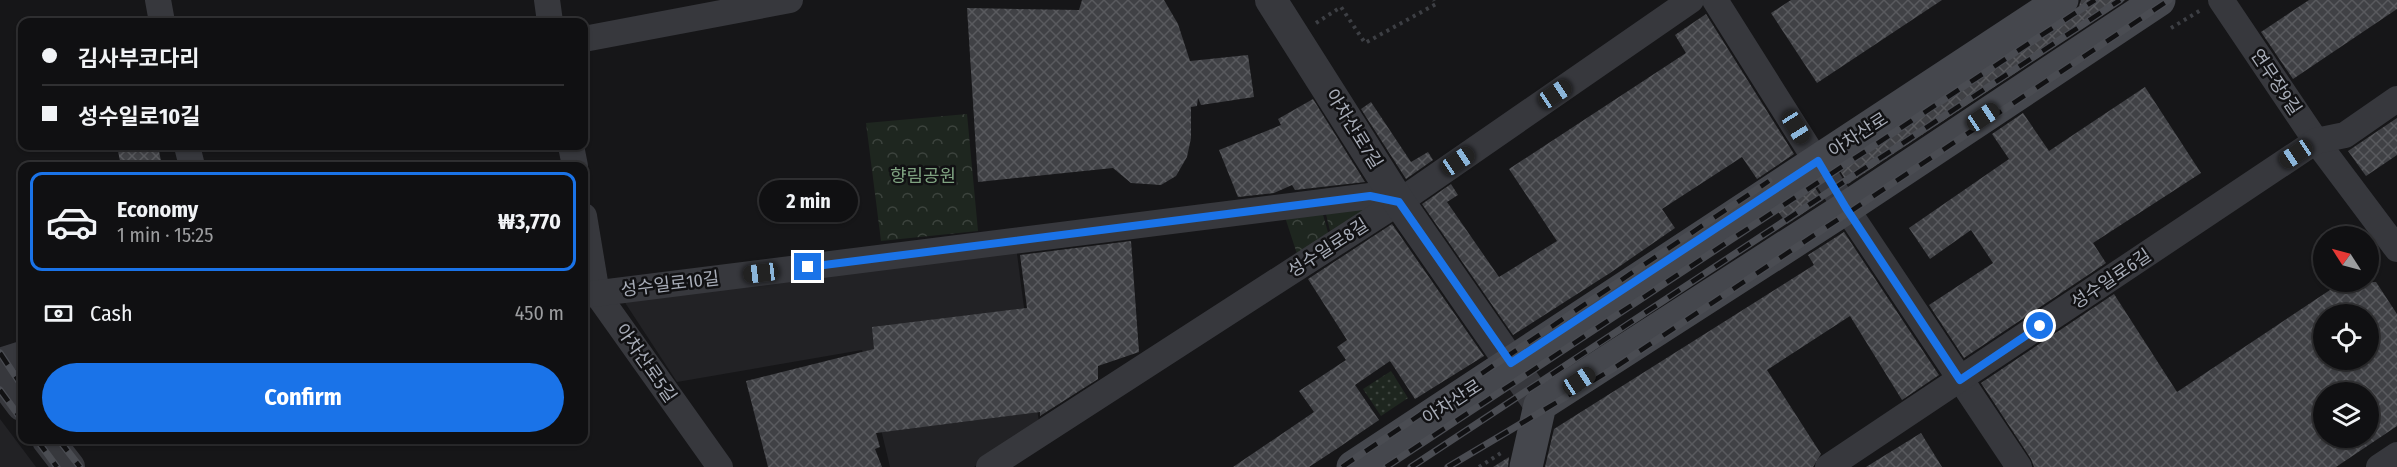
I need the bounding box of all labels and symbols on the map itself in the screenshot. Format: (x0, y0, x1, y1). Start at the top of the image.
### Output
street label: 연무장9길 (2246, 45, 2306, 119)
car (1535, 76, 1575, 112)
street label: 아차산로7길 (1321, 85, 1387, 173)
car (1963, 99, 2003, 135)
car (1779, 107, 1813, 147)
street label: 아차산로 (1824, 108, 1892, 162)
car (2276, 136, 2316, 172)
car (1438, 143, 1478, 179)
park label: 향림공원 (890, 165, 956, 187)
callout: 2 min (758, 180, 858, 222)
street label: 성수일로8길 (1284, 214, 1372, 282)
north arrow (2313, 226, 2379, 292)
street label: 성수일로6길 (2067, 244, 2155, 314)
route end (794, 253, 821, 280)
car (742, 262, 780, 284)
street label: 성수일로10길 (619, 267, 721, 301)
route start (2026, 312, 2053, 339)
street label: 아차산로5길 (611, 319, 681, 407)
car (1559, 364, 1599, 398)
street label: 아차산로 (1418, 375, 1486, 429)

